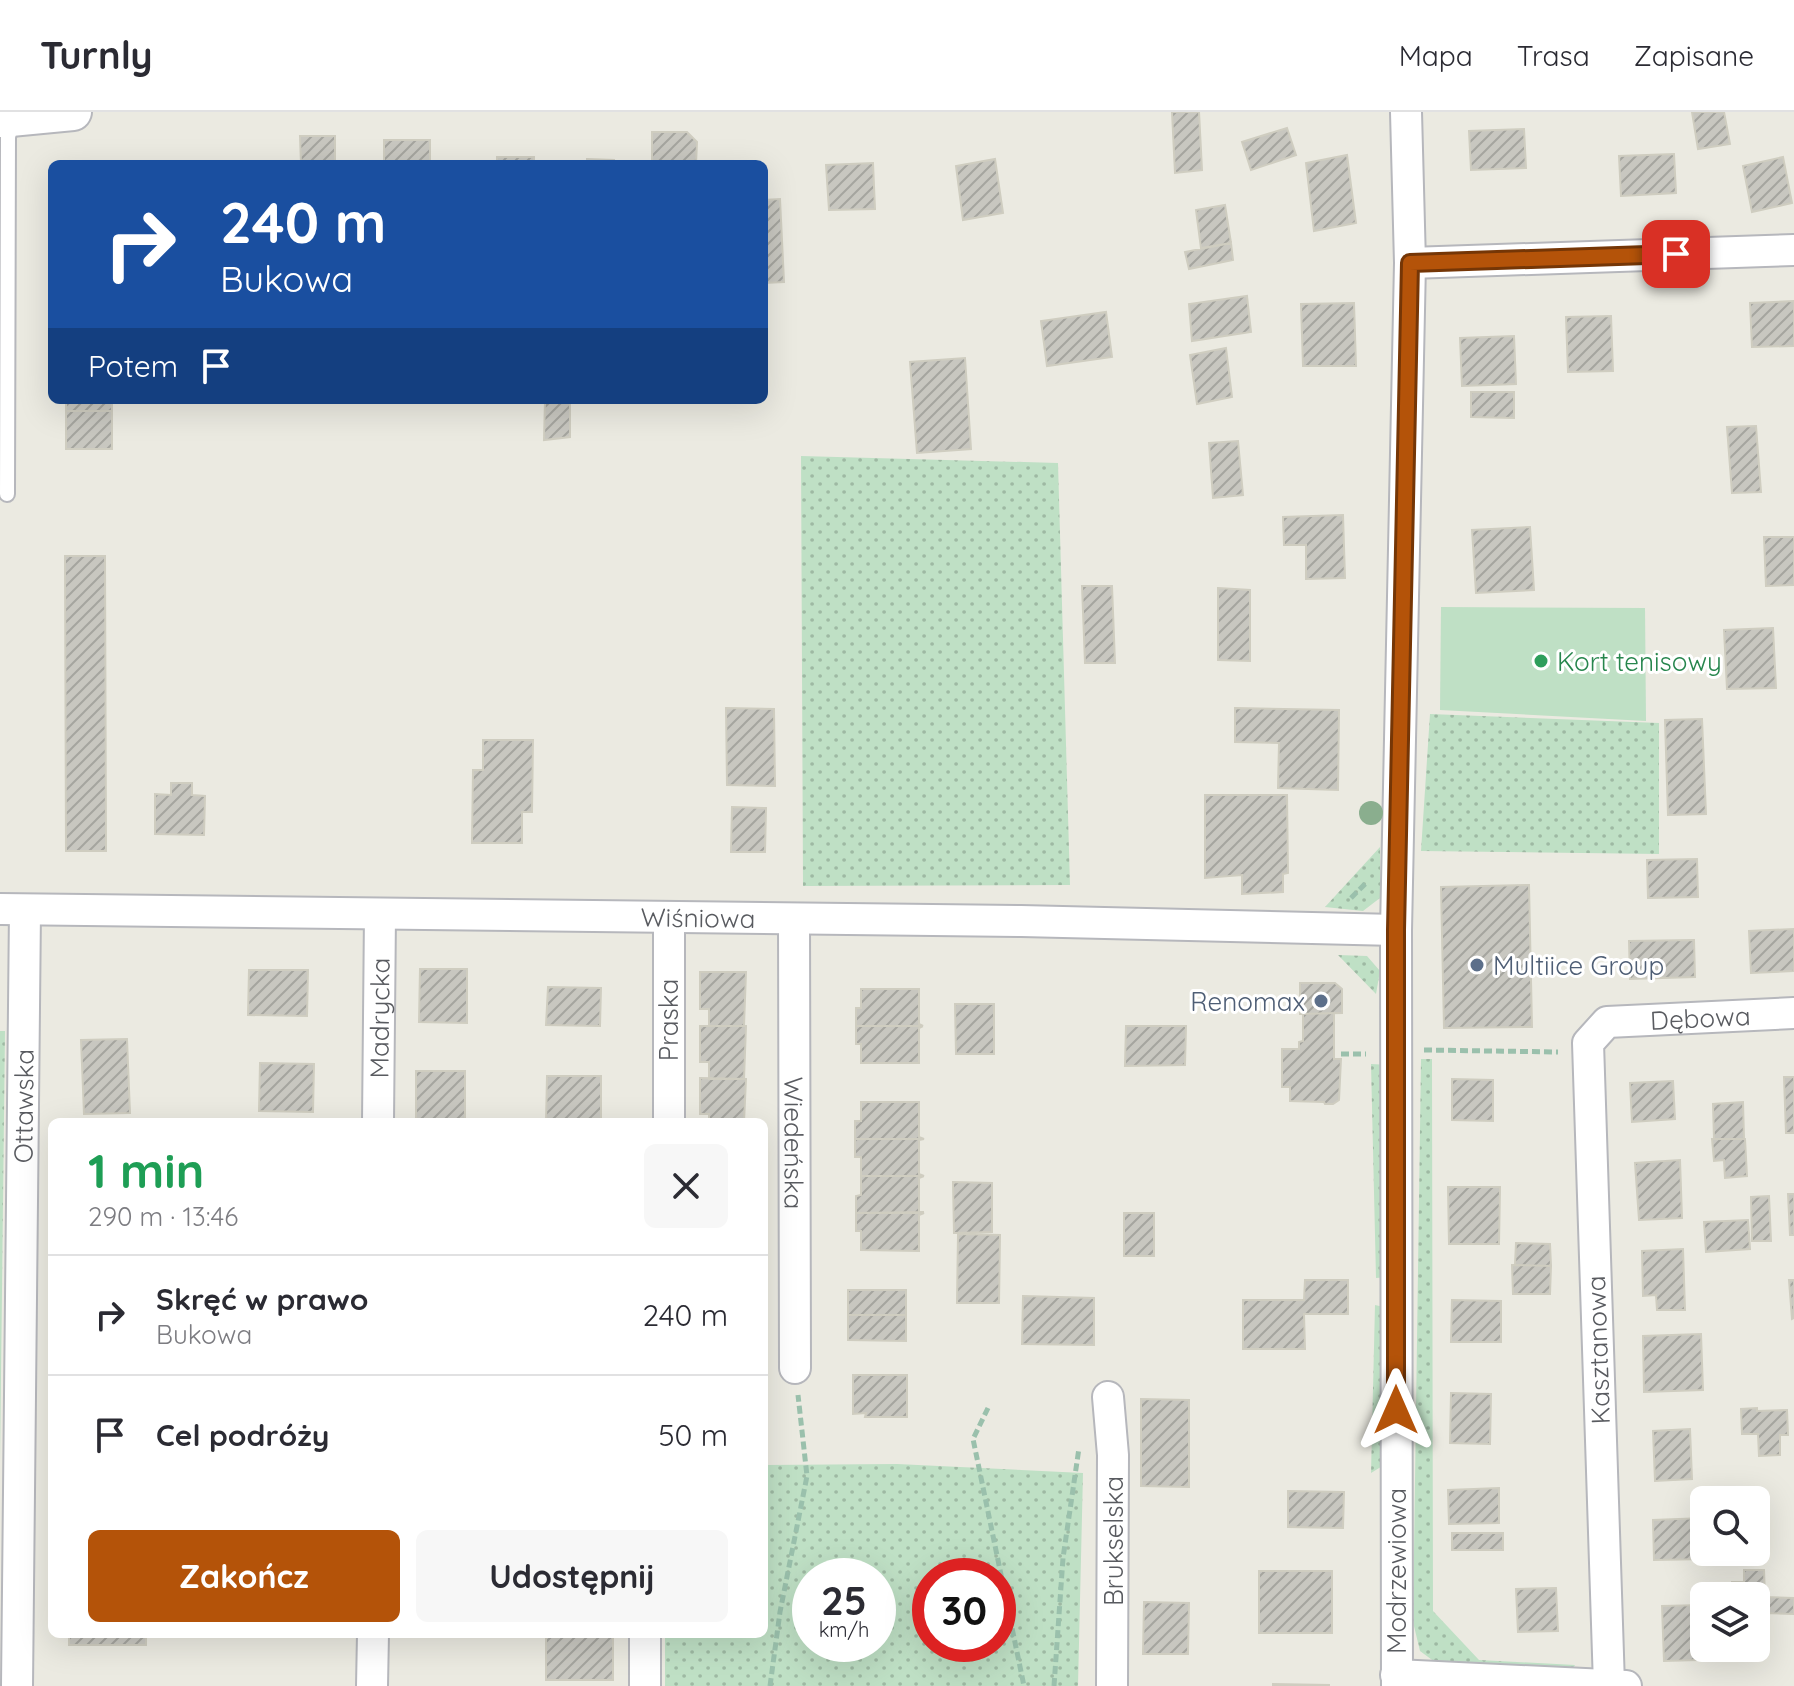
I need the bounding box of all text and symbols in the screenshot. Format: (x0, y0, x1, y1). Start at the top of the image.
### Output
text: Turnly (40, 31, 153, 79)
text: Mapa (1399, 38, 1473, 73)
text: Trasa (1517, 38, 1590, 73)
text: Zapisane (1634, 38, 1754, 73)
text: 240 m (220, 187, 387, 257)
icon: right (88, 192, 192, 296)
pin (1642, 220, 1710, 288)
icon: arrive (1654, 232, 1698, 276)
text: Bukowa (220, 256, 353, 301)
icon: arrive (194, 344, 238, 388)
text: Potem (88, 347, 178, 385)
place label: Kort tenisowy (1557, 645, 1722, 678)
marker: Kort tenisowy (1532, 652, 1550, 670)
street label: Wiśniowa (640, 900, 755, 934)
place label: Multiice Group (1493, 949, 1664, 982)
marker: Multiice Group (1468, 956, 1486, 974)
street label: Madrycka (362, 957, 396, 1079)
street label: Praska (652, 979, 685, 1061)
place label: Renomax (1190, 985, 1305, 1018)
marker: Renomax (1312, 992, 1330, 1010)
street label: Dębowa (1649, 999, 1751, 1036)
street label: Ottawska (6, 1049, 40, 1163)
street label: Wiedeńska (778, 1077, 811, 1209)
text: 1 min (88, 1140, 204, 1200)
button: close (644, 1144, 728, 1228)
text: 290 m · 13:46 (88, 1200, 238, 1233)
street label: Kasztanowa (1579, 1275, 1617, 1425)
text: Skręć w prawo (156, 1280, 368, 1318)
icon: right (88, 1293, 132, 1337)
text: 240 m (643, 1296, 728, 1334)
text: Bukowa (156, 1318, 252, 1351)
position arrow (1354, 1368, 1438, 1452)
icon: arrive (88, 1413, 132, 1457)
text: Cel podróży (156, 1416, 329, 1454)
text: 50 m (658, 1416, 728, 1454)
street label: Brukselska (1097, 1476, 1130, 1606)
map controls (1690, 1486, 1770, 1662)
button: search (1690, 1486, 1770, 1566)
street label: Modrzewiowa (1380, 1488, 1413, 1654)
button: Zakończ (88, 1530, 400, 1622)
button: Udostępnij (416, 1530, 728, 1622)
speed limit sign: 30 (912, 1558, 1016, 1662)
text: 25 (821, 1575, 867, 1625)
button: layers (1690, 1582, 1770, 1662)
text: km/h (819, 1617, 869, 1642)

